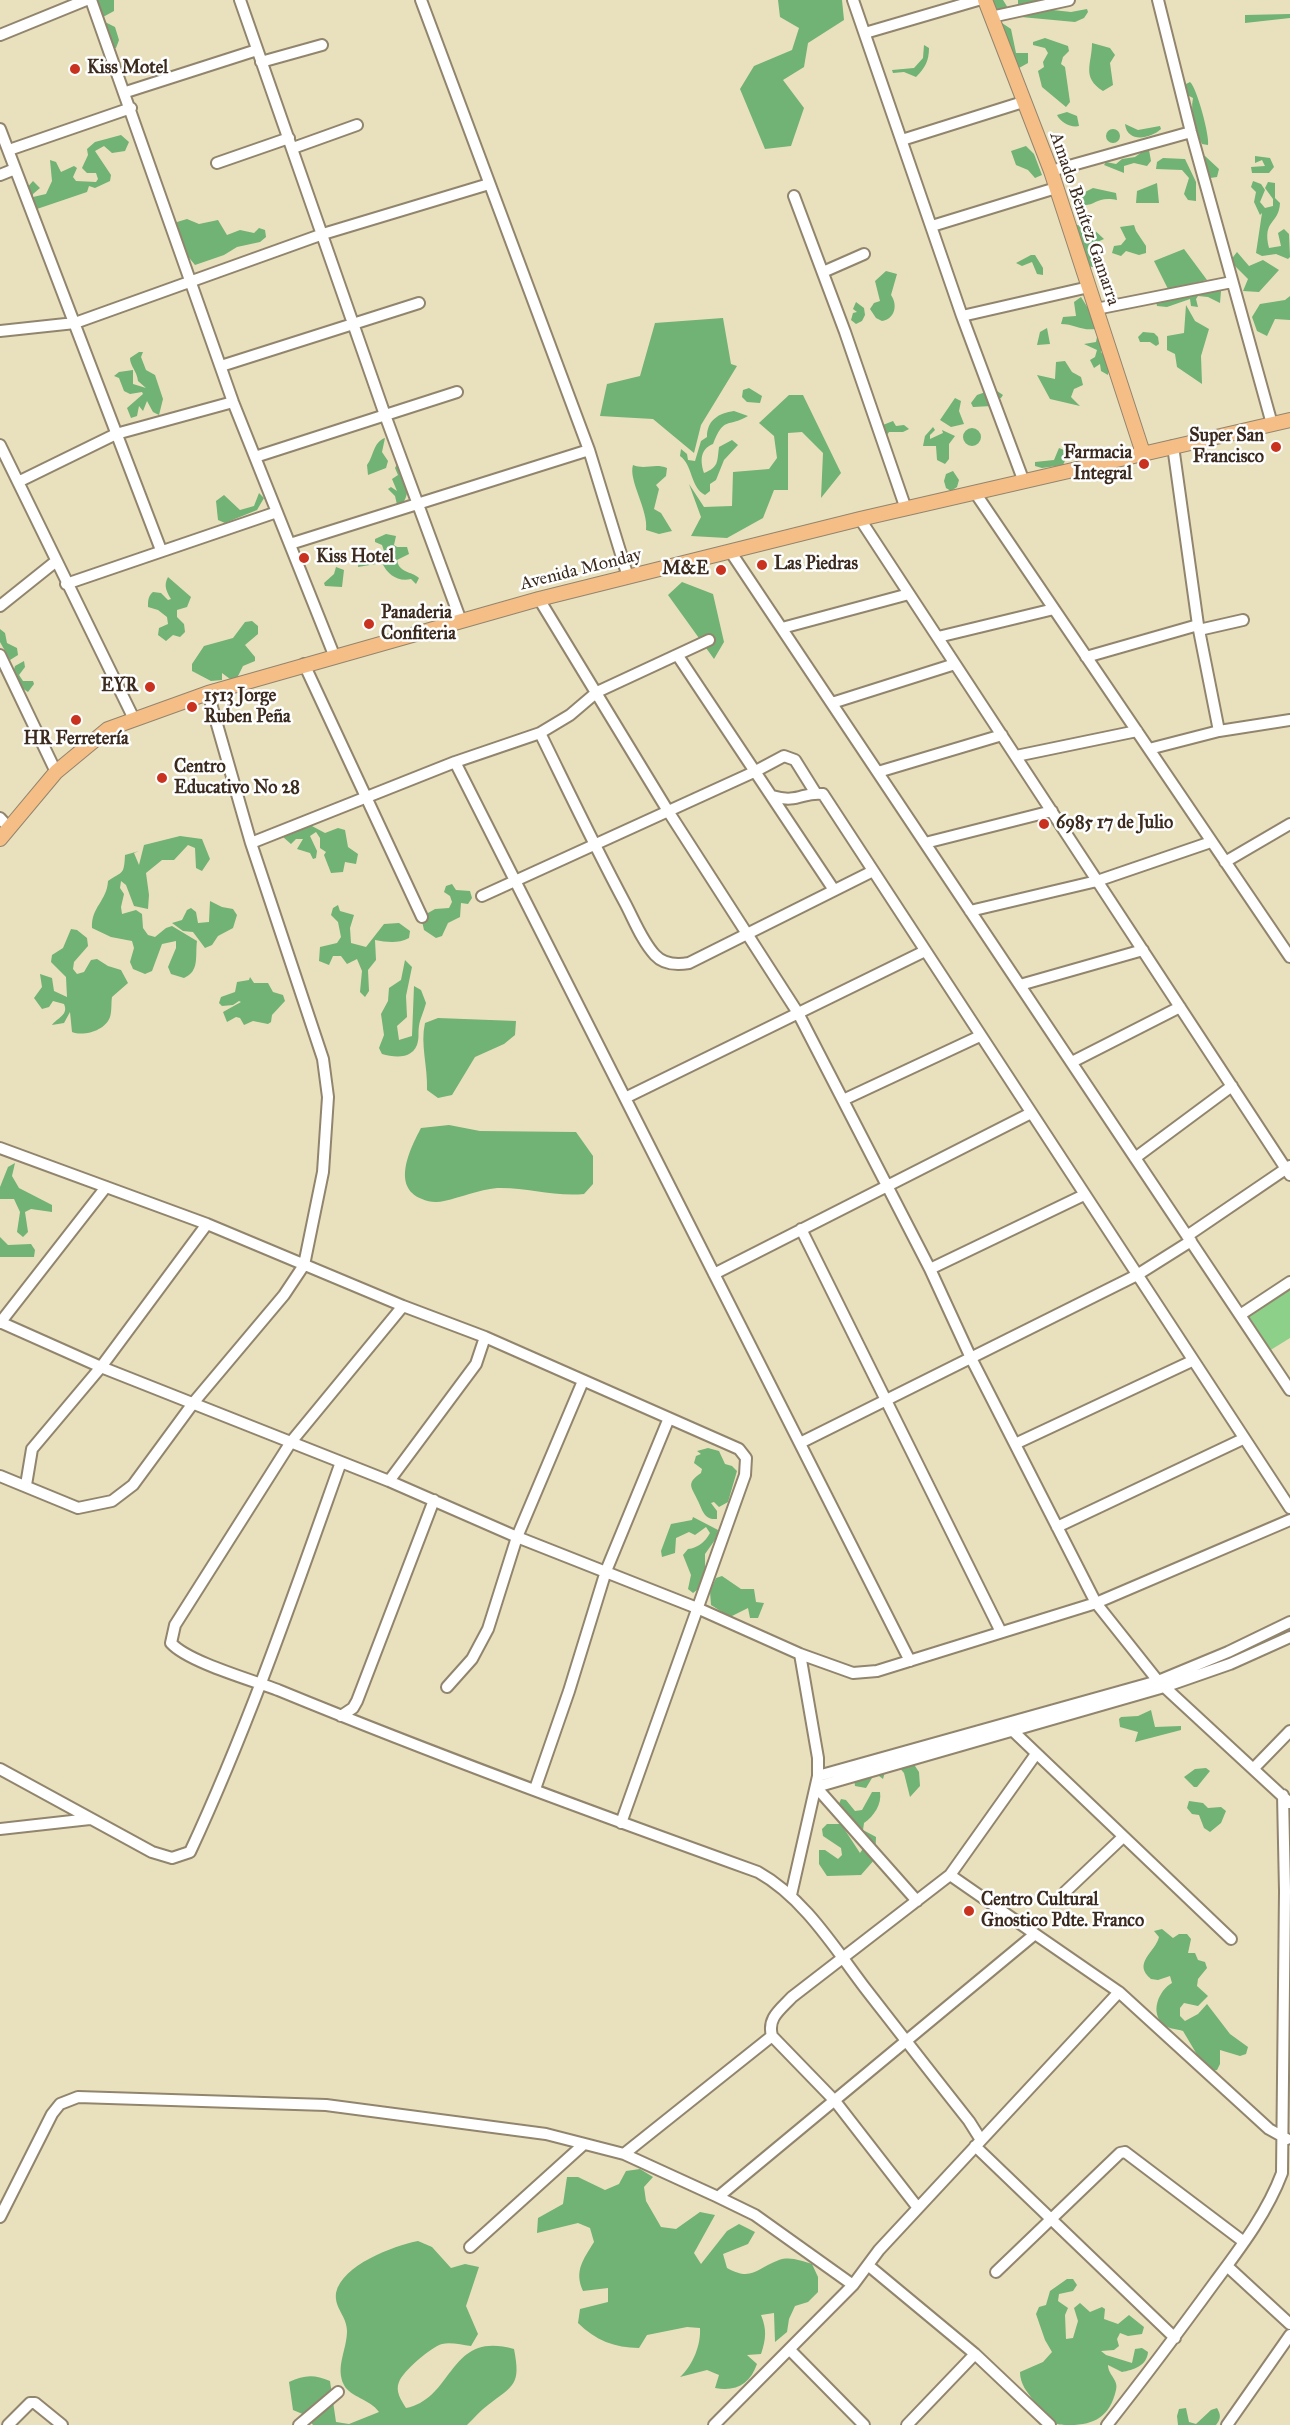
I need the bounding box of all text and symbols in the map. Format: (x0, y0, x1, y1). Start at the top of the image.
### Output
place label: Kiss Motel (87, 58, 168, 80)
marker: Kiss Motel (68, 62, 82, 76)
street label: Amado Benítez Gamarra (1044, 130, 1124, 308)
place label: Super San Francisco (1189, 426, 1264, 468)
marker: Super San Francisco (1269, 440, 1283, 454)
place label: Farmacia Integral (1063, 443, 1132, 486)
marker: Farmacia Integral (1137, 457, 1151, 471)
street label: Avenida Monday (518, 544, 644, 596)
place label: Kiss Hotel (316, 547, 394, 569)
marker: Kiss Hotel (297, 551, 311, 565)
place label: Las Piedras (774, 554, 858, 576)
marker: Las Piedras (755, 558, 769, 572)
place label: M&E (662, 559, 709, 581)
marker: M&E (714, 563, 728, 577)
place label: Panaderia Confiteria (381, 603, 456, 646)
marker: Panaderia Confiteria (362, 617, 376, 631)
place label: EYR (101, 676, 138, 698)
marker: EYR (143, 680, 157, 694)
place label: 1513 Jorge Ruben Peña (204, 686, 291, 728)
marker: 1513 Jorge Ruben Peña (185, 700, 199, 714)
marker: HR Ferretería (69, 713, 83, 727)
place label: HR Ferretería (23, 729, 129, 751)
place label: Centro Educativo No 28 (174, 757, 300, 800)
marker: Centro Educativo No 28 (155, 771, 169, 785)
place label: 6985 17 de Julio (1056, 813, 1173, 835)
marker: 6985 17 de Julio (1037, 817, 1051, 831)
place label: Centro Cultural Gnostico Pdte. Franco (981, 1890, 1144, 1932)
marker: Centro Cultural Gnostico Pdte. Franco (962, 1904, 976, 1918)

